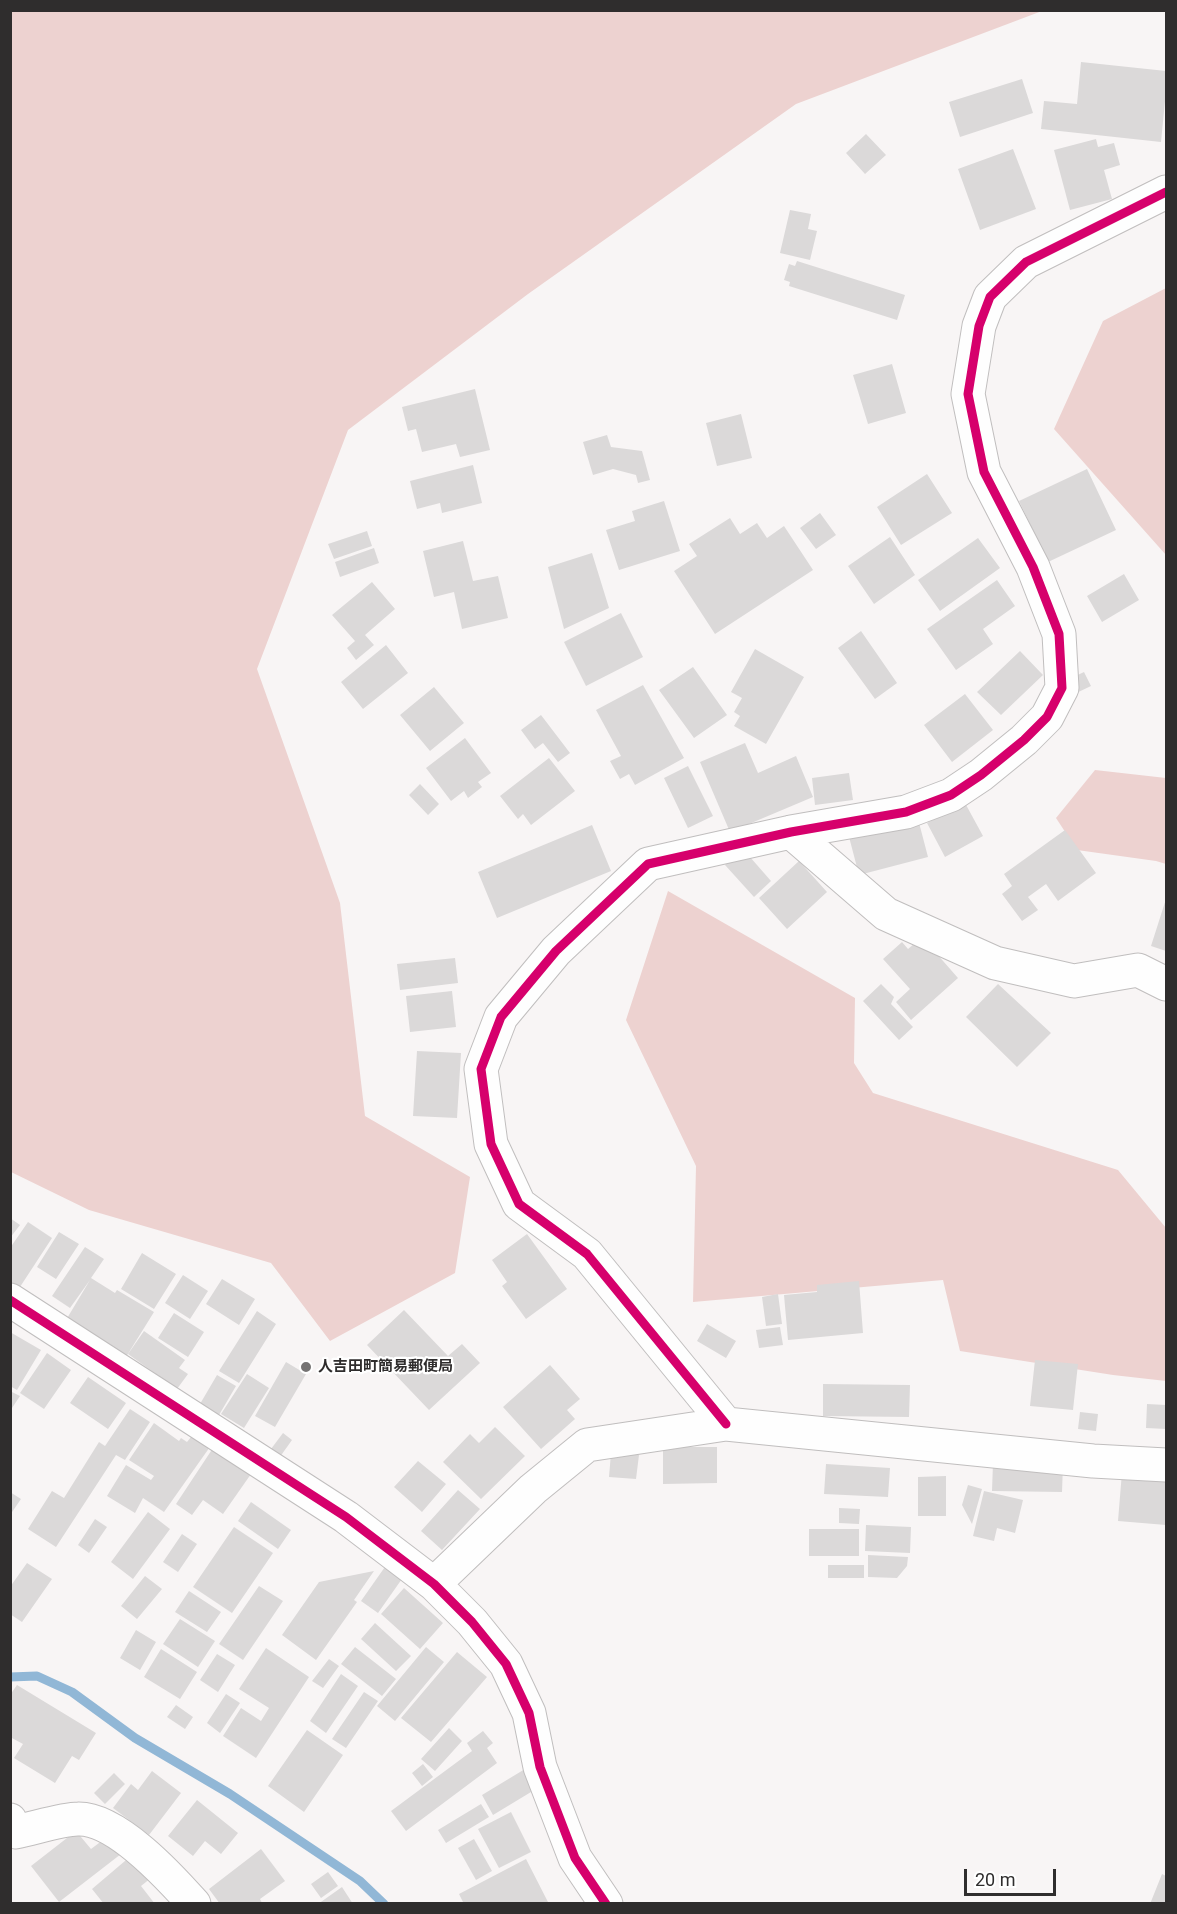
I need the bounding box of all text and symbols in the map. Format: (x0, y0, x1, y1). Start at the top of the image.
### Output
place label: 人吉田町簡易郵便局 (318, 1358, 453, 1376)
marker: 人吉田町簡易郵便局 (299, 1360, 313, 1374)
scale bar (967, 1857, 1058, 1895)
text: 20 m (975, 1869, 1015, 1890)

